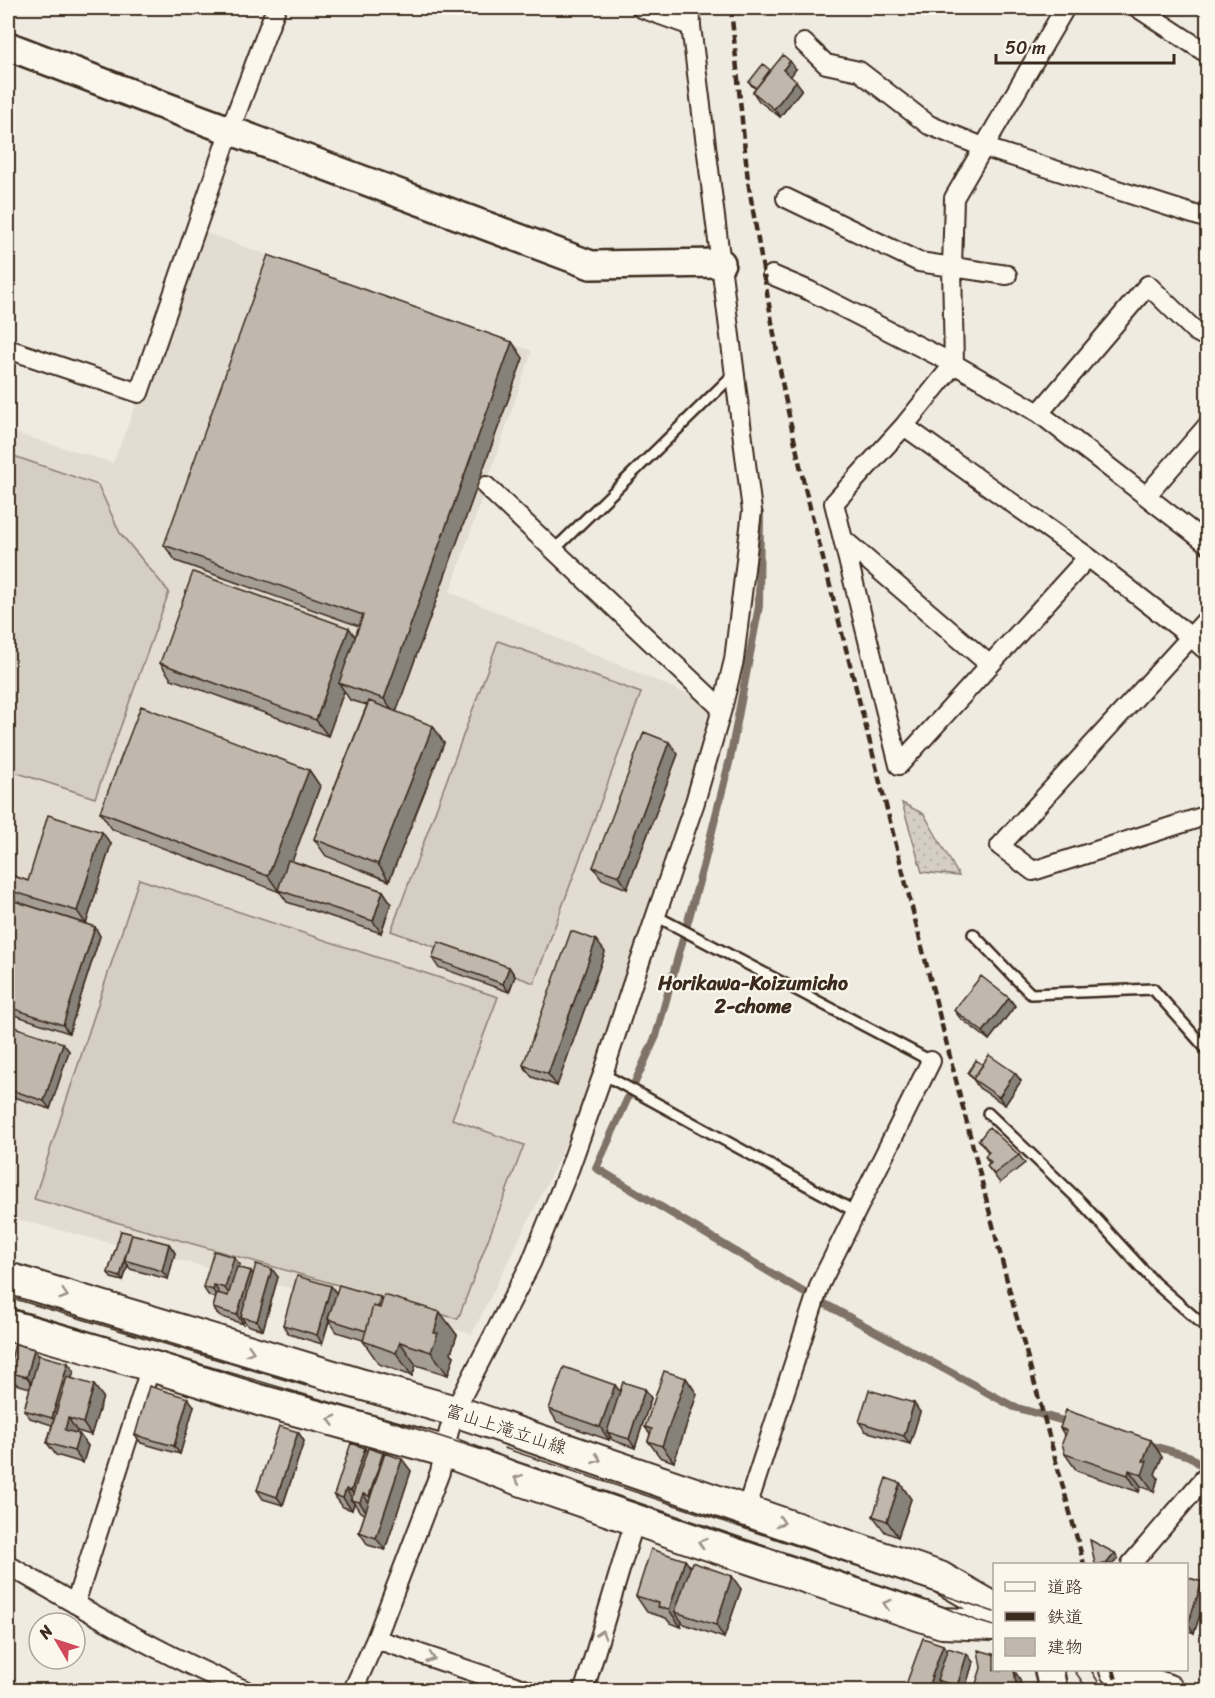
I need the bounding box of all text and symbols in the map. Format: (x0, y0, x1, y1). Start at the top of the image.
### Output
scale bar (996, 27, 1174, 65)
text: 50 m (1005, 32, 1046, 64)
district label: Horikawa-Koizumicho 2-chome (657, 966, 848, 1024)
one-way arrow (58, 1288, 68, 1300)
one-way arrow (244, 1344, 255, 1356)
street label: 富山上滝立山線 (441, 1394, 571, 1464)
one-way arrow (327, 1415, 338, 1427)
one-way arrow (591, 1451, 602, 1464)
one-way arrow (513, 1474, 524, 1487)
one-way arrow (775, 1515, 786, 1528)
one-way arrow (697, 1538, 708, 1550)
legend (993, 1563, 1188, 1671)
text: 道路 (1047, 1571, 1083, 1603)
one-way arrow (882, 1599, 893, 1612)
text: 鉄道 (1047, 1601, 1083, 1633)
north arrow (27, 1611, 87, 1671)
text: N (30, 1618, 61, 1646)
one-way arrow (594, 1629, 606, 1640)
text: 建物 (1047, 1631, 1083, 1663)
one-way arrow (425, 1650, 436, 1663)

